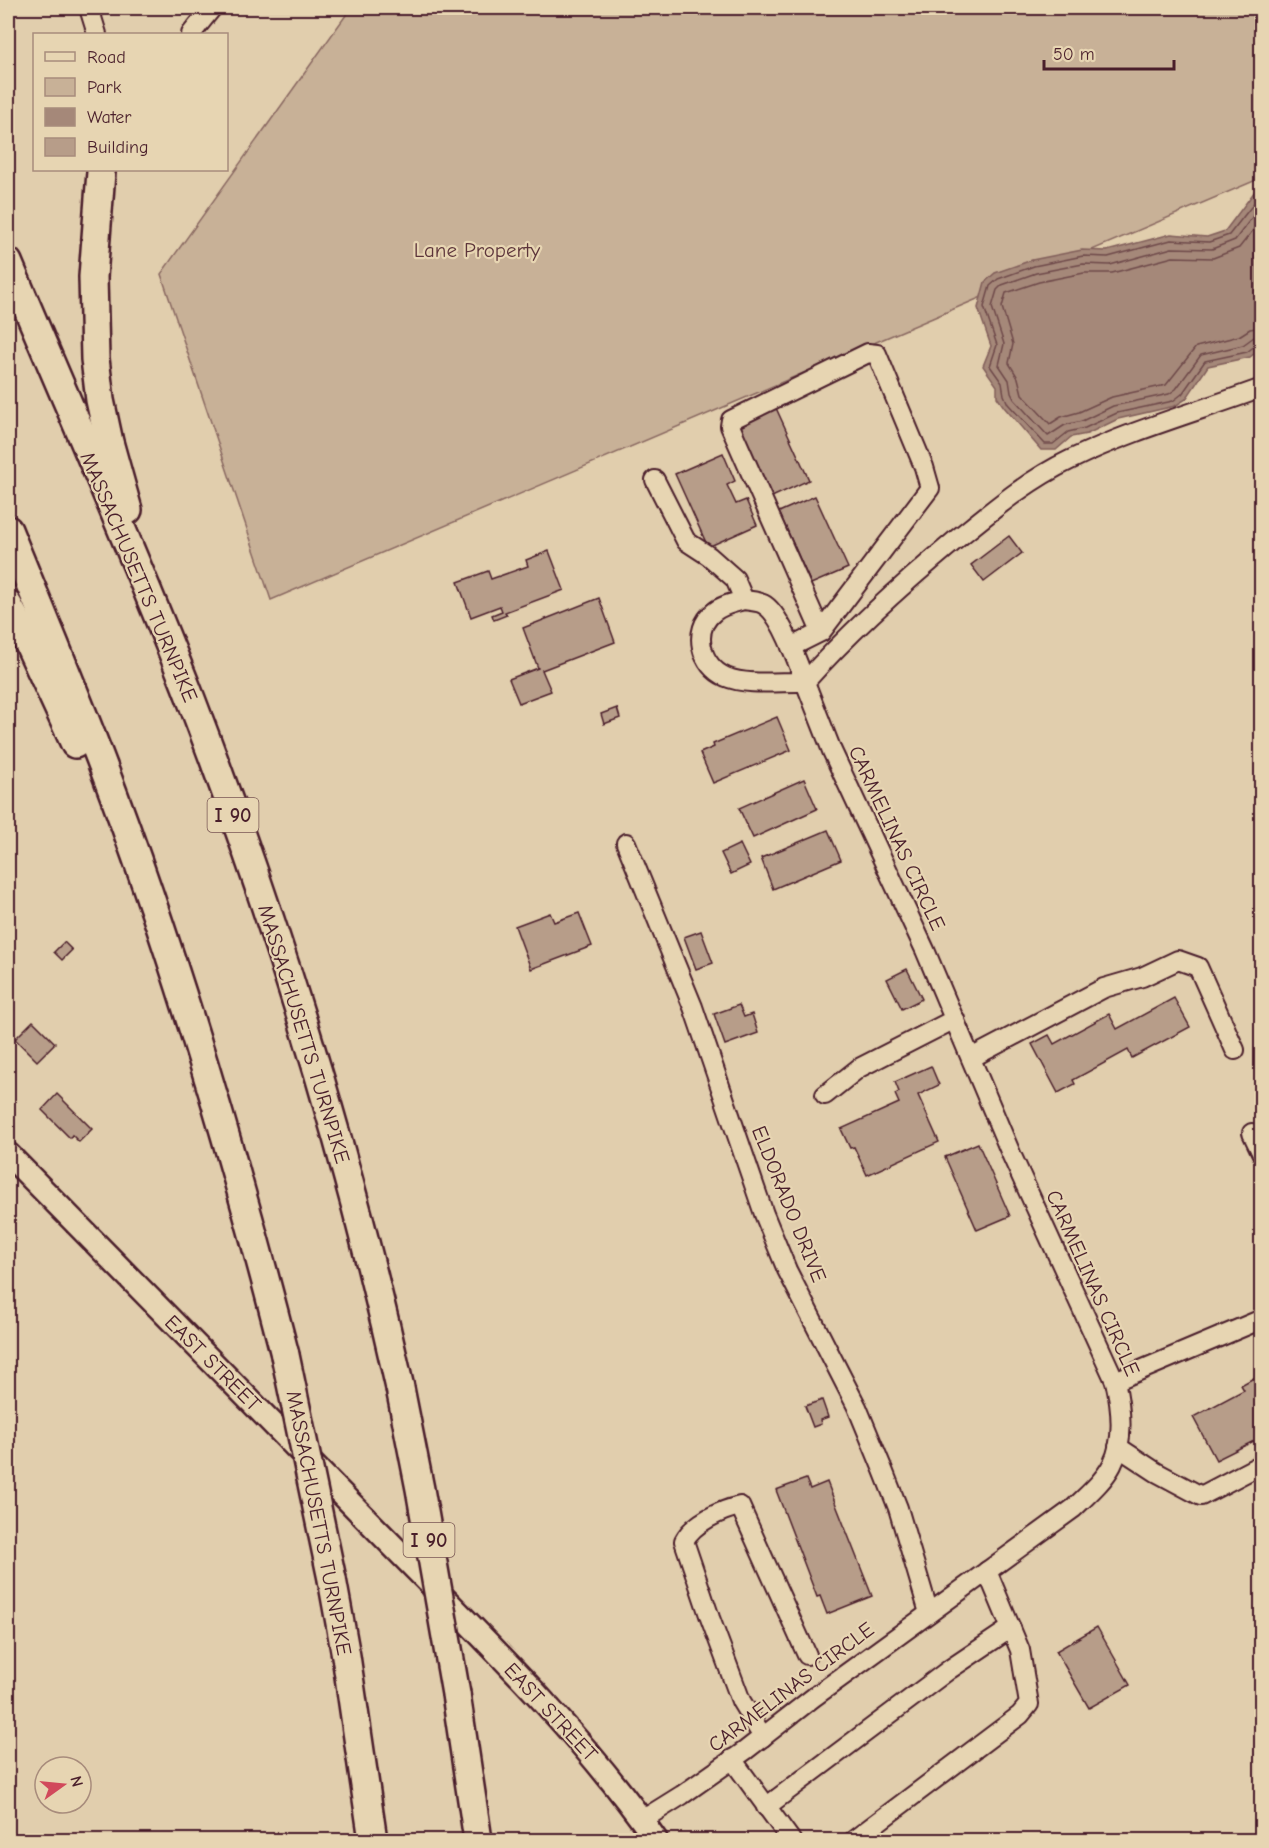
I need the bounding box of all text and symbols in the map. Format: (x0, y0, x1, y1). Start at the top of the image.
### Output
legend (33, 33, 228, 171)
scale bar (1044, 33, 1174, 71)
text: 50 m (1053, 44, 1095, 65)
text: Road (87, 47, 126, 68)
text: Park (87, 77, 122, 98)
text: Water (87, 107, 132, 128)
text: Building (87, 137, 149, 158)
park label: Lane Property (414, 238, 541, 262)
street label: MASSACHUSETTS TURNPIKE (75, 448, 203, 706)
street label: CARMELINAS CIRCLE (844, 742, 950, 934)
road number: I 90 (208, 798, 258, 832)
street label: MASSACHUSETTS TURNPIKE (253, 902, 355, 1166)
street label: ELDORADO DRIVE (747, 1122, 831, 1286)
street label: CARMELINAS CIRCLE (1041, 1186, 1145, 1380)
street label: EAST STREET (160, 1310, 266, 1416)
street label: MASSACHUSETTS TURNPIKE (282, 1389, 356, 1657)
road number: I 90 (404, 1523, 454, 1557)
street label: CARMELINAS CIRCLE (704, 1617, 878, 1757)
street label: EAST STREET (499, 1658, 603, 1766)
north arrow (33, 1755, 93, 1815)
text: N (66, 1774, 87, 1789)

